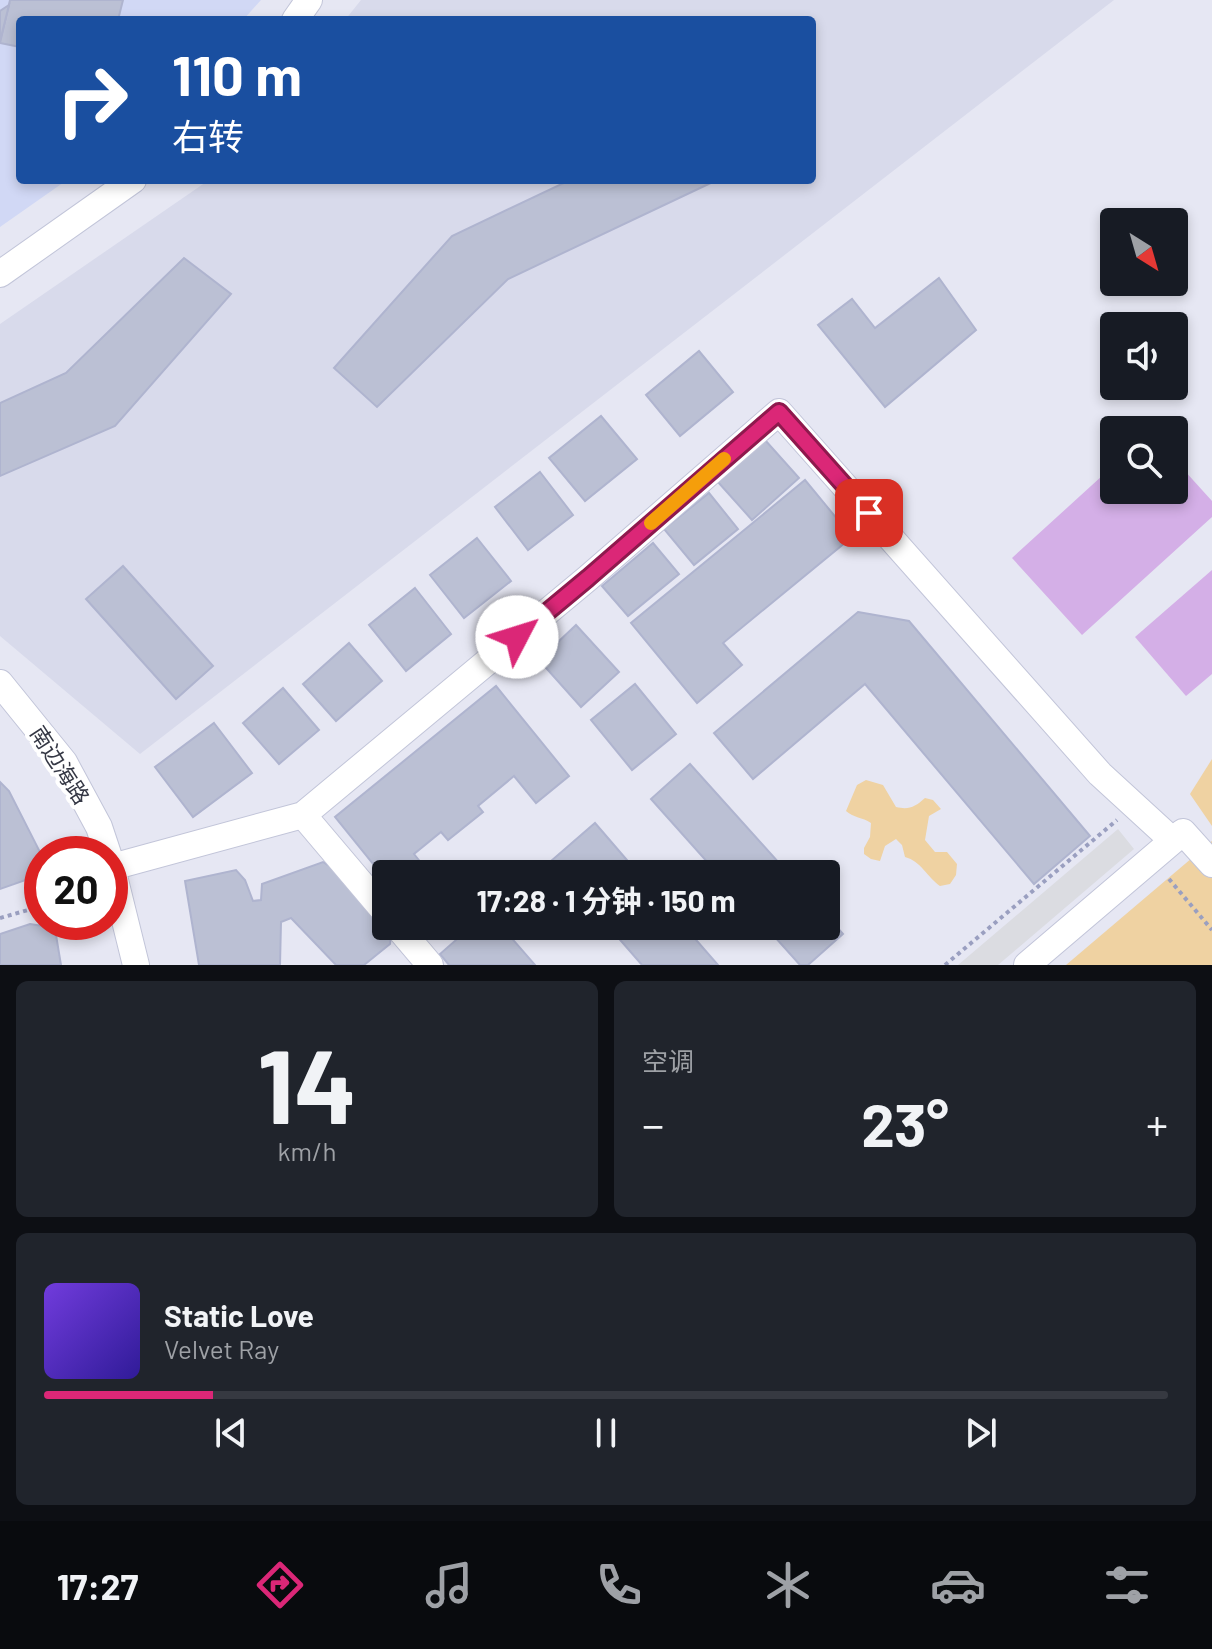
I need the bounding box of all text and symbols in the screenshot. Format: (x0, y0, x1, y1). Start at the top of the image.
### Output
text: 110 m (172, 40, 302, 107)
icon: right (40, 48, 144, 152)
text: 右转 (172, 114, 244, 157)
north arrow (1100, 208, 1188, 296)
map controls (1100, 208, 1188, 504)
button: sound (1100, 312, 1188, 400)
button: search (1100, 416, 1188, 504)
pin (835, 479, 903, 547)
icon: arrive (847, 491, 891, 535)
position arrow (475, 595, 559, 679)
street label: 南边海路 (26, 720, 96, 808)
speed limit sign: 20 (24, 836, 128, 940)
text: 17:28 · 1 分钟 · 150 m (476, 882, 736, 918)
text: 14 (257, 1020, 357, 1145)
text: 空调 (642, 1045, 694, 1076)
text: 23° (861, 1087, 949, 1159)
text: − (642, 1097, 664, 1150)
text: + (1146, 1097, 1168, 1150)
text: km/h (278, 1135, 336, 1166)
text: Static Love (164, 1297, 314, 1333)
text: Velvet Ray (164, 1333, 279, 1364)
icon: previous (209, 1411, 253, 1455)
icon: pause (584, 1411, 628, 1455)
icon: next (959, 1411, 1003, 1455)
icon: directions (252, 1557, 308, 1613)
icon: music (421, 1557, 477, 1613)
icon: phone (591, 1557, 647, 1613)
icon: climate (760, 1557, 816, 1613)
icon: car (930, 1557, 986, 1613)
icon: filters (1099, 1557, 1155, 1613)
text: 17:27 (57, 1564, 138, 1607)

